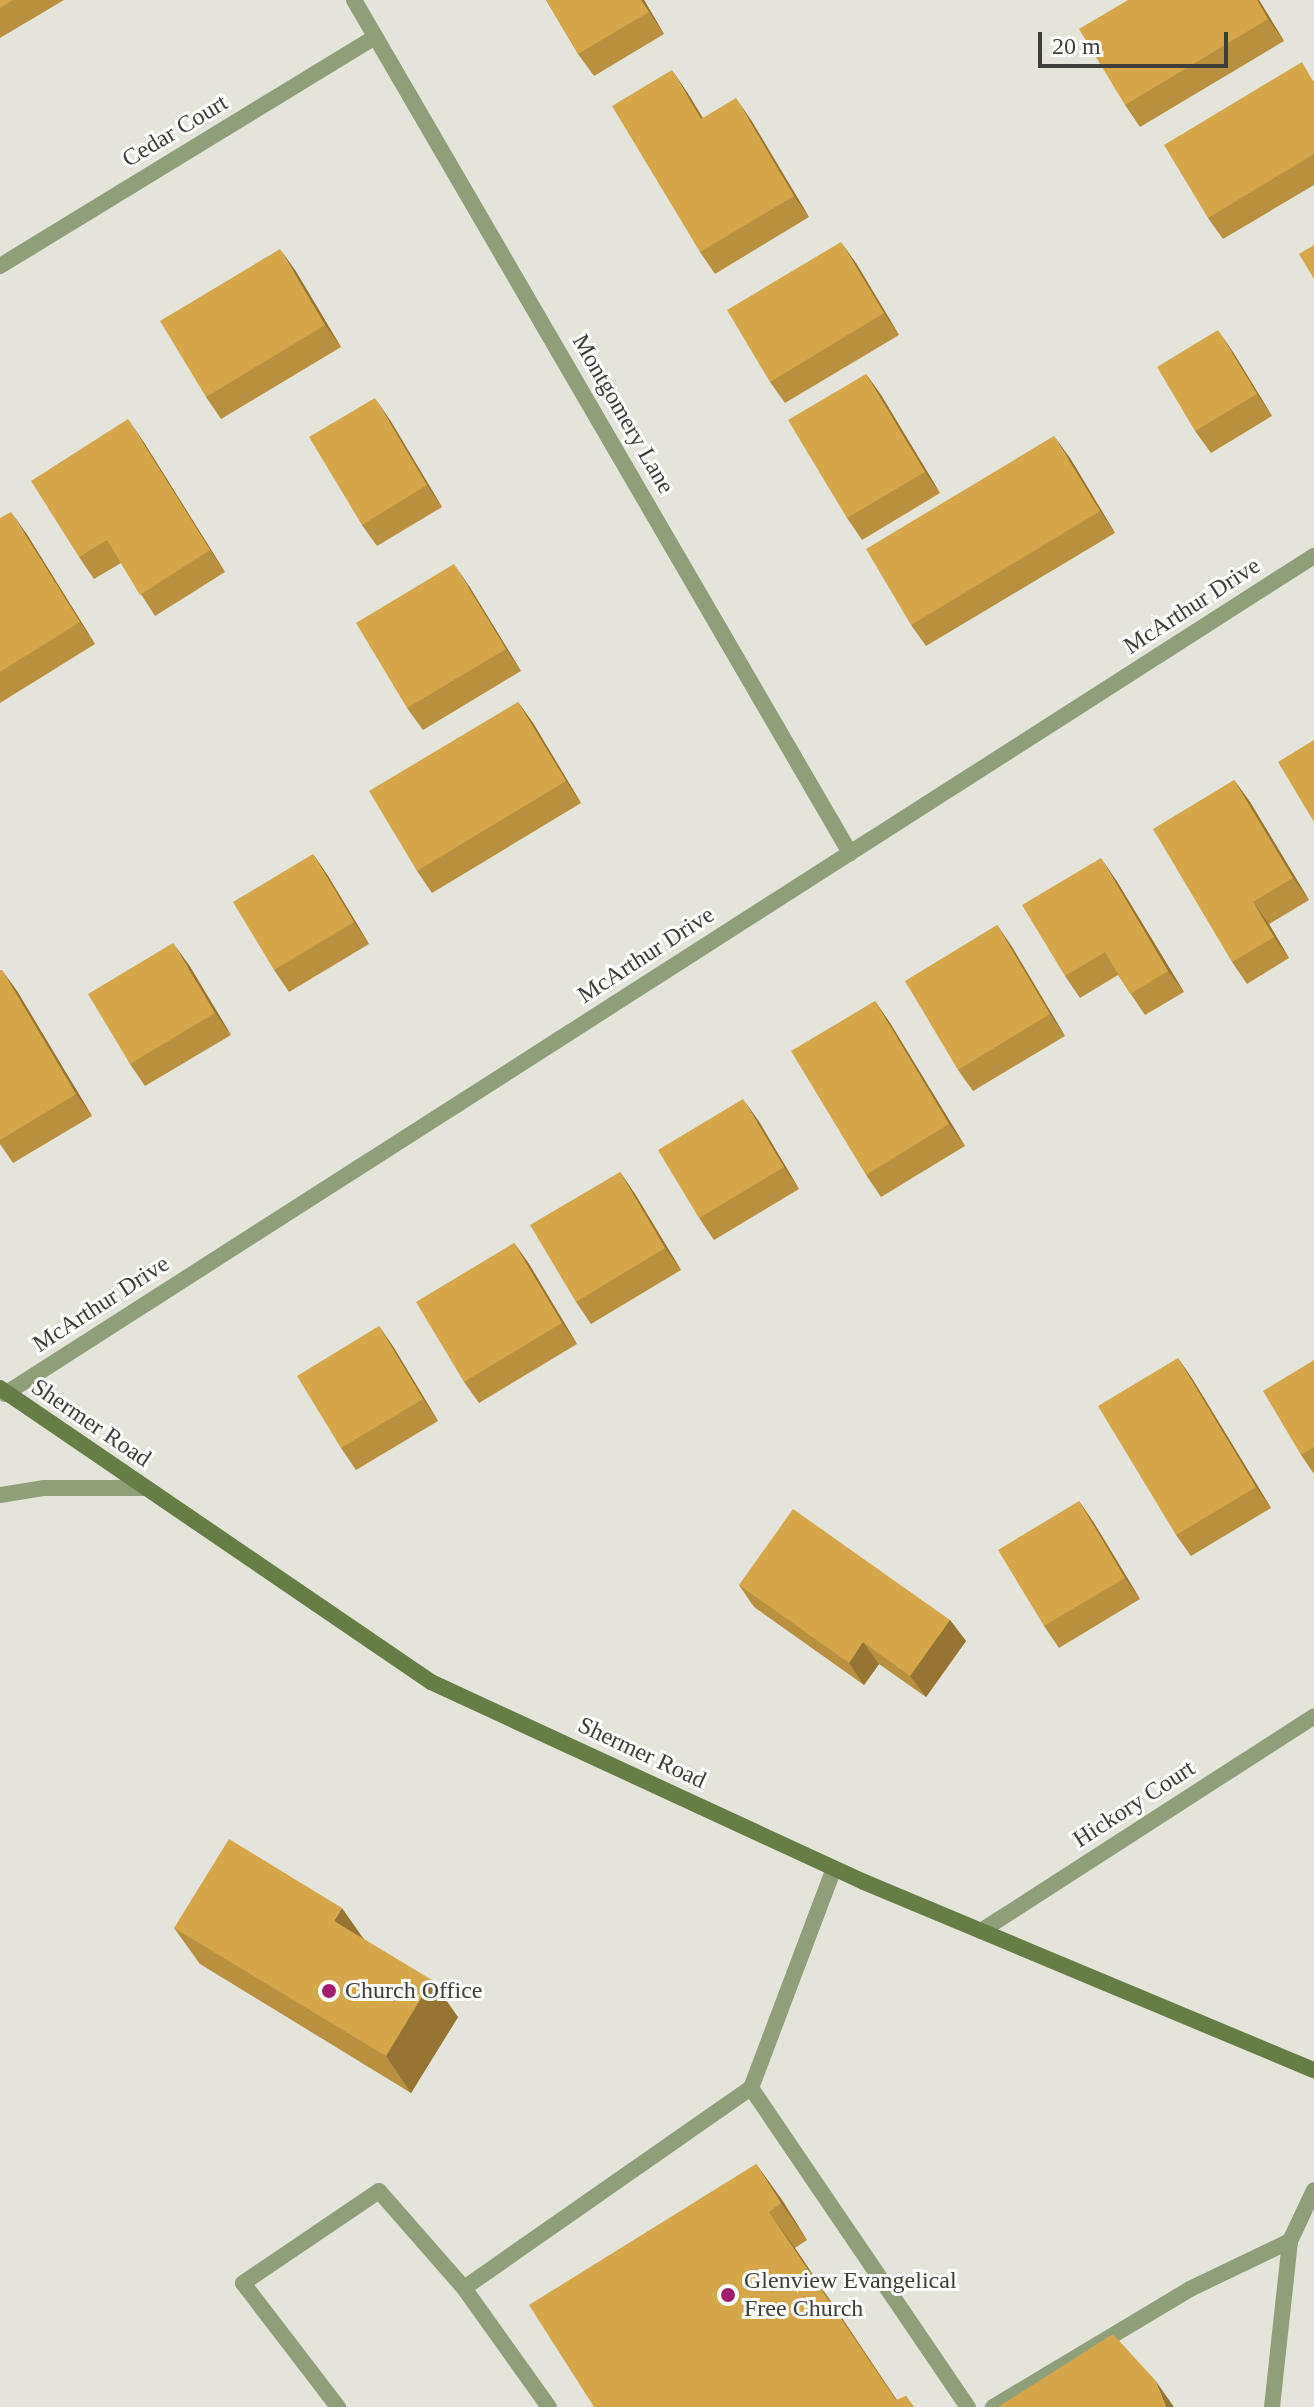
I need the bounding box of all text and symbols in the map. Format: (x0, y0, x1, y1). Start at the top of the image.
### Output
scale bar (1042, 16, 1232, 66)
text: 20 m (1052, 33, 1101, 59)
street label: Cedar Court (117, 88, 233, 174)
street label: Montgomery Lane (566, 329, 680, 499)
street label: McArthur Drive (1118, 551, 1266, 661)
street label: McArthur Drive (572, 900, 720, 1010)
street label: McArthur Drive (27, 1249, 175, 1359)
street label: Shermer Road (26, 1372, 156, 1474)
street label: Shermer Road (573, 1711, 711, 1795)
street label: Hickory Court (1068, 1754, 1200, 1854)
place label: Church Office (345, 1977, 483, 2005)
marker: Church Office (320, 1982, 338, 2000)
place label: Glenview Evangelical Free Church (744, 2267, 957, 2323)
marker: Glenview Evangelical Free Church (719, 2286, 737, 2304)

